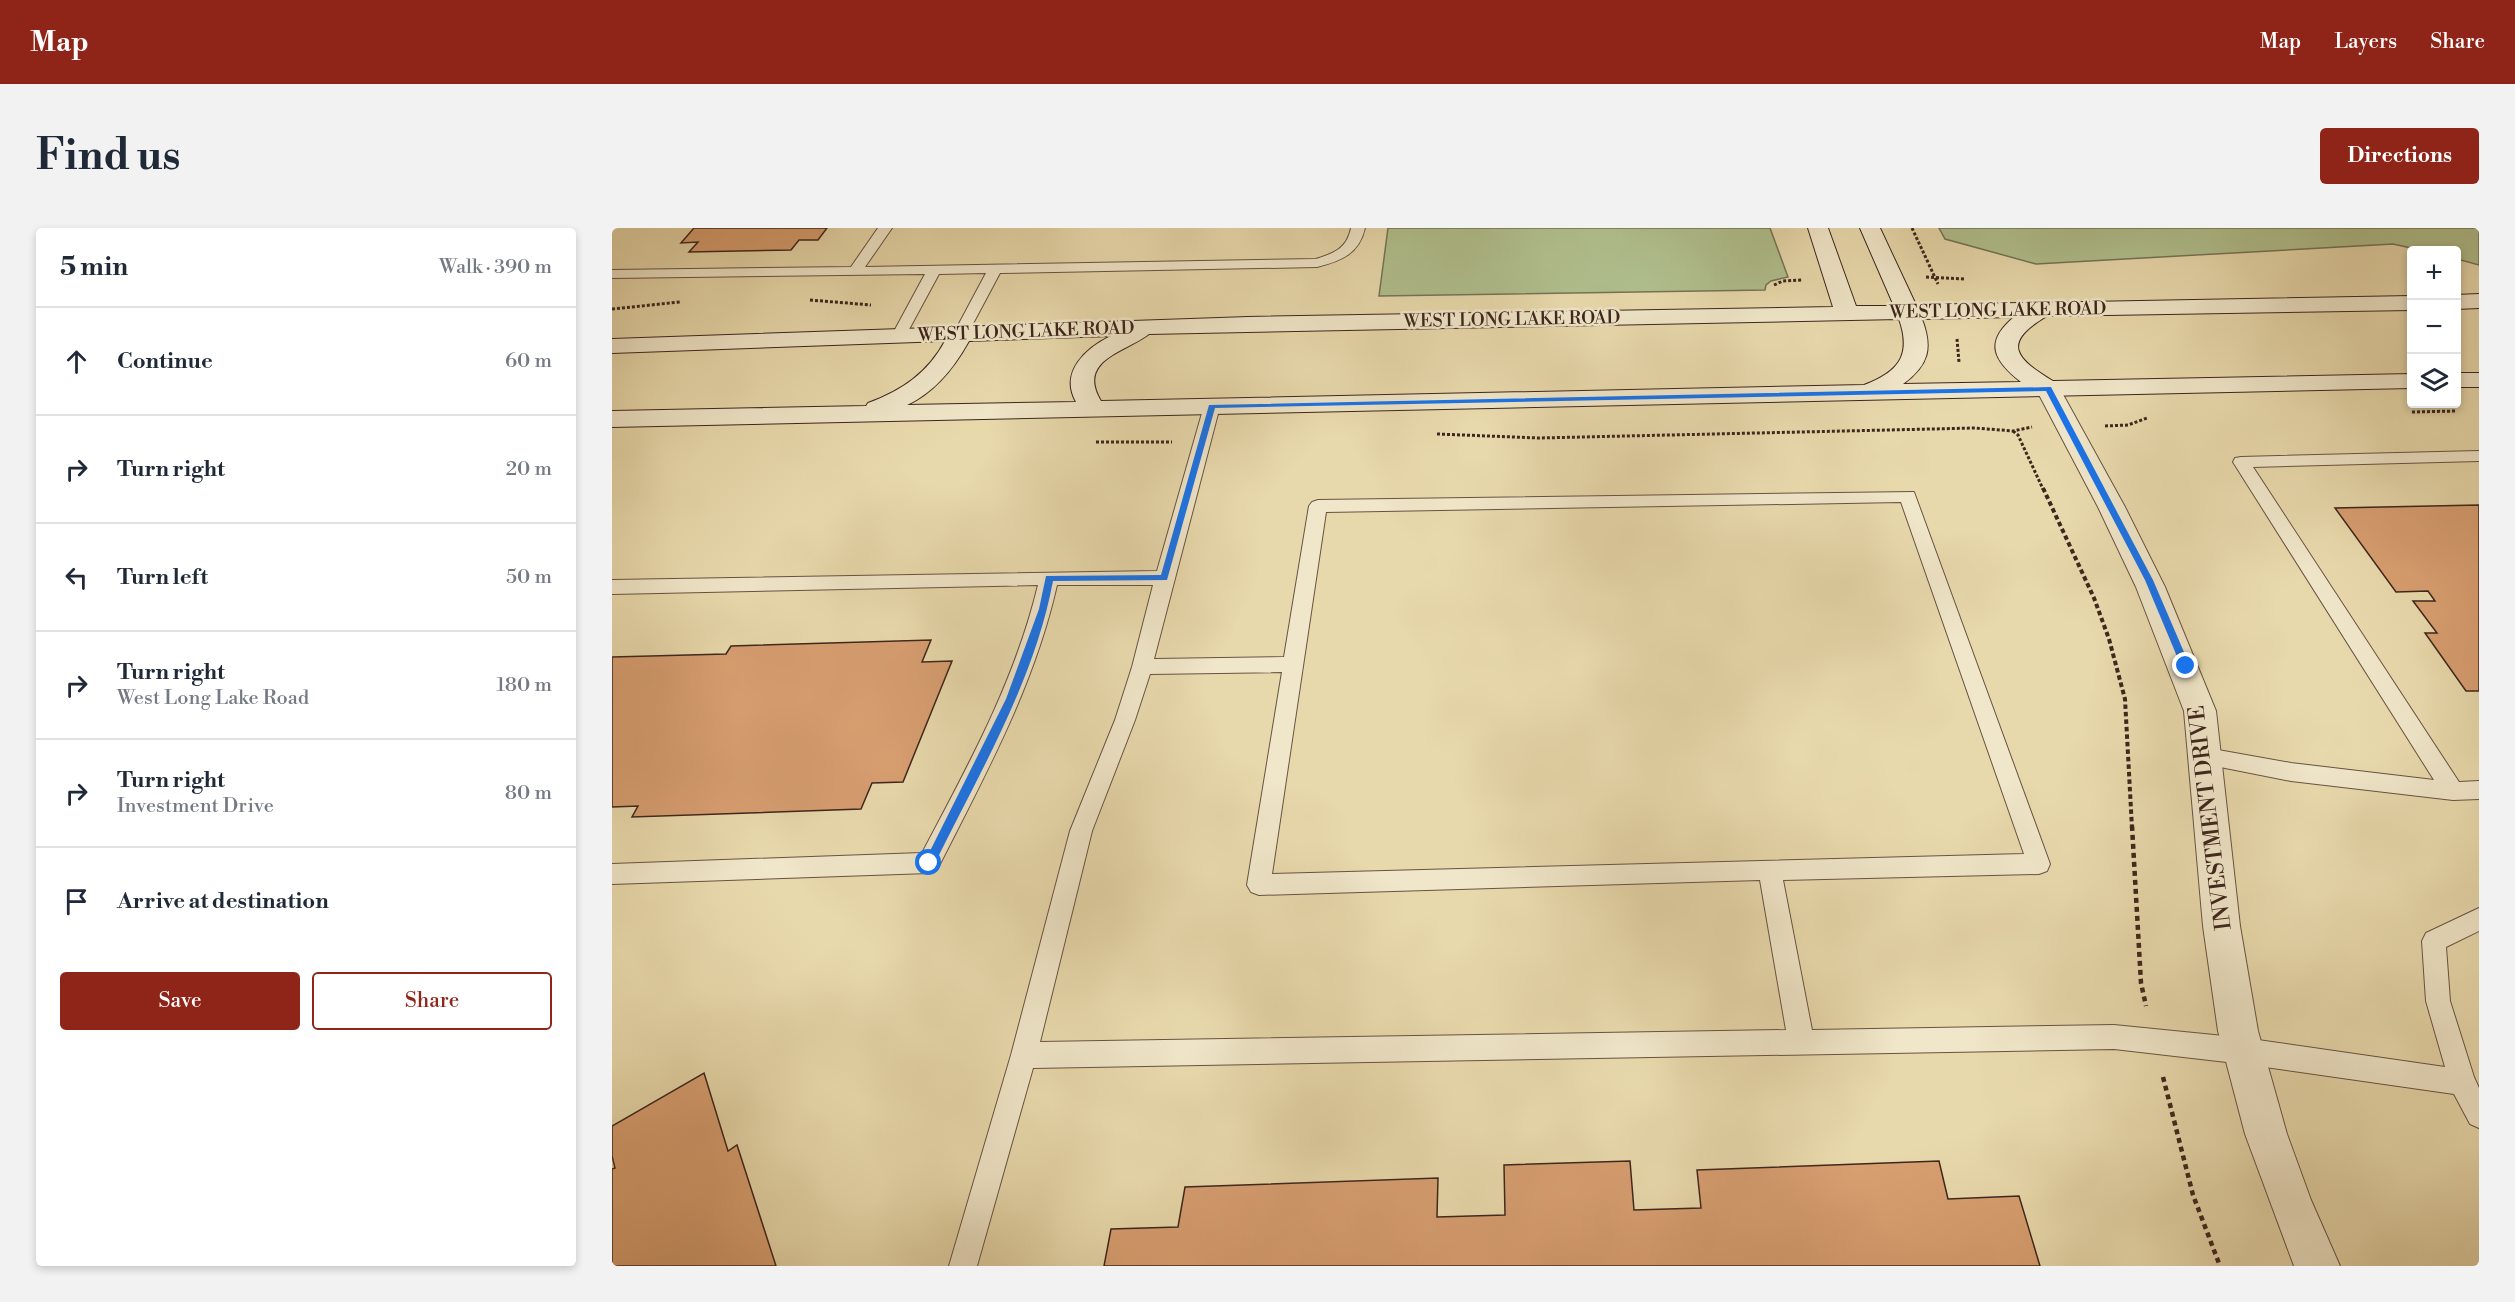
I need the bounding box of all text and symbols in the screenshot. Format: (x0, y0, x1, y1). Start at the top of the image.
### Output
text: Map (30, 25, 89, 60)
text: Map (2260, 29, 2301, 55)
text: Layers (2334, 29, 2397, 55)
text: Share (2430, 29, 2485, 55)
button: Directions (2320, 128, 2479, 184)
text: Find us (36, 130, 180, 183)
map controls (2407, 246, 2461, 408)
button: + (2407, 246, 2461, 300)
text: 5 min (60, 251, 128, 283)
text: Walk · 390 m (439, 255, 552, 280)
street label: WEST LONG LAKE ROAD (1888, 297, 2107, 324)
button: − (2407, 300, 2461, 354)
street label: WEST LONG LAKE ROAD (1402, 306, 1621, 333)
street label: WEST LONG LAKE ROAD (916, 316, 1135, 347)
icon: ahead (60, 345, 93, 378)
text: Continue (117, 348, 213, 375)
text: 60 m (505, 349, 552, 374)
button: layers (2407, 354, 2461, 408)
icon: right (60, 453, 93, 486)
text: Turn right (117, 456, 225, 483)
text: 20 m (506, 457, 552, 482)
icon: left (60, 561, 93, 594)
text: Turn left (117, 564, 208, 591)
text: 50 m (506, 565, 552, 590)
route end (2172, 652, 2198, 678)
text: Turn right (117, 659, 225, 686)
icon: right (60, 669, 93, 702)
text: 180 m (497, 673, 552, 698)
text: West Long Lake Road (117, 686, 309, 711)
street label: INVESTMENT DRIVE (2183, 704, 2238, 932)
text: Turn right (117, 767, 225, 794)
icon: right (60, 777, 93, 810)
text: 80 m (505, 781, 552, 806)
text: Investment Drive (117, 794, 274, 819)
route start (915, 849, 941, 875)
icon: arrive (60, 885, 93, 918)
text: Arrive at destination (117, 888, 329, 915)
button: Save (60, 972, 300, 1030)
button: Share (312, 972, 552, 1030)

